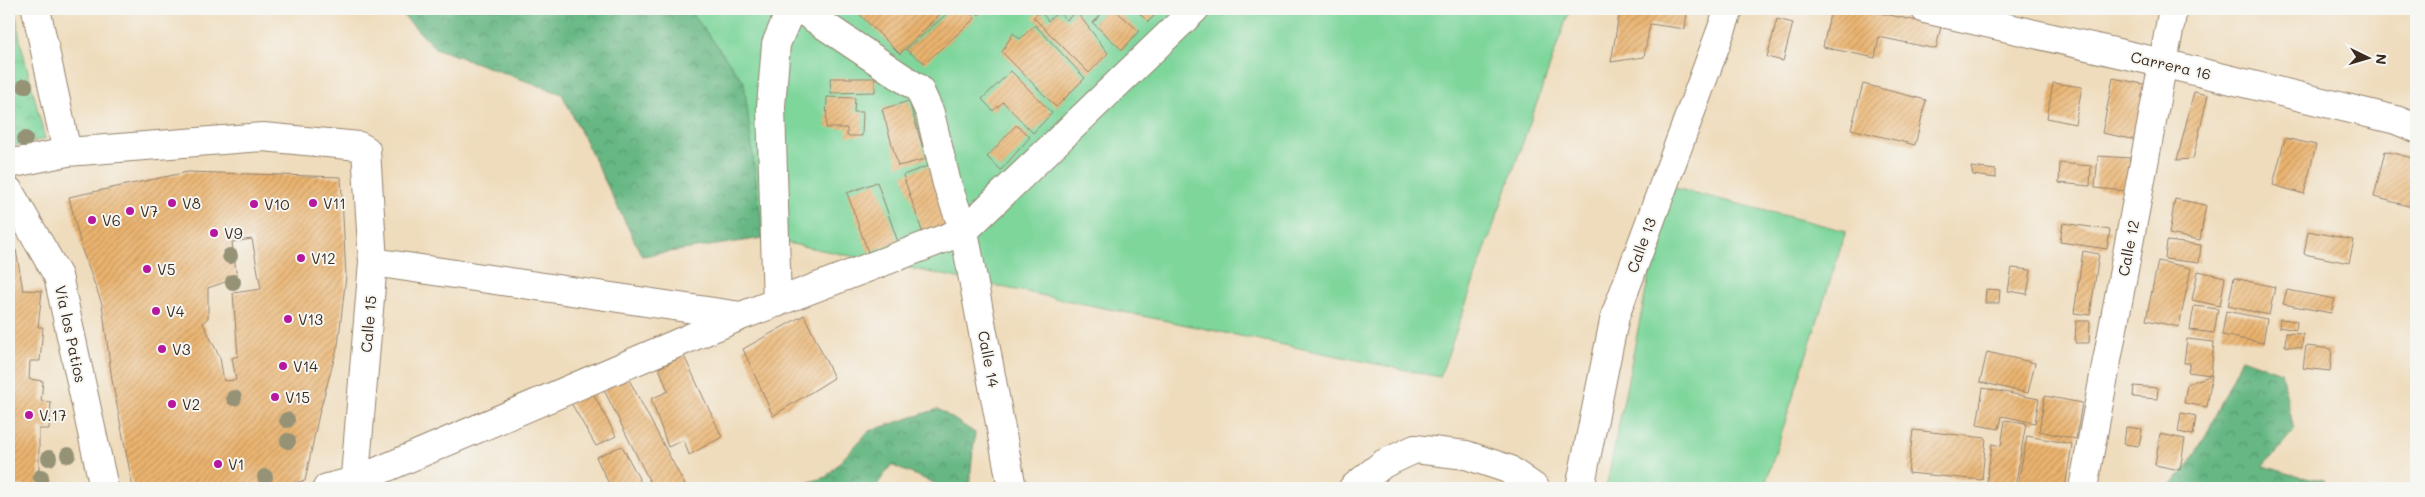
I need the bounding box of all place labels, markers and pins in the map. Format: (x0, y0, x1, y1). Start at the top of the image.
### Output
place label: V8 (182, 193, 201, 213)
place label: V11 (323, 193, 346, 213)
place label: V10 (264, 194, 290, 214)
marker: V8 (166, 197, 178, 209)
marker: V11 (307, 197, 319, 209)
marker: V10 (248, 198, 260, 210)
place label: V7 (140, 201, 158, 221)
marker: V7 (124, 205, 136, 217)
place label: V6 (102, 210, 121, 230)
marker: V6 (86, 214, 98, 226)
place label: V9 (224, 223, 243, 243)
marker: V9 (208, 227, 220, 239)
place label: V12 (311, 248, 336, 268)
marker: V12 (295, 252, 307, 264)
place label: V5 (157, 259, 175, 279)
marker: V5 (141, 263, 153, 275)
place label: V4 (166, 301, 185, 321)
marker: V4 (150, 305, 162, 317)
place label: V13 (298, 309, 323, 329)
marker: V13 (282, 313, 294, 325)
place label: V3 (172, 339, 191, 359)
marker: V3 (156, 343, 168, 355)
place label: V14 (293, 356, 318, 376)
marker: V14 (277, 360, 289, 372)
place label: V15 (285, 387, 310, 407)
marker: V15 (269, 391, 281, 403)
place label: V2 (182, 394, 200, 414)
marker: V2 (166, 398, 178, 410)
place label: V.17 (39, 405, 67, 425)
marker: V.17 (23, 409, 35, 421)
place label: V1 (228, 454, 244, 474)
marker: V1 (212, 458, 224, 470)

